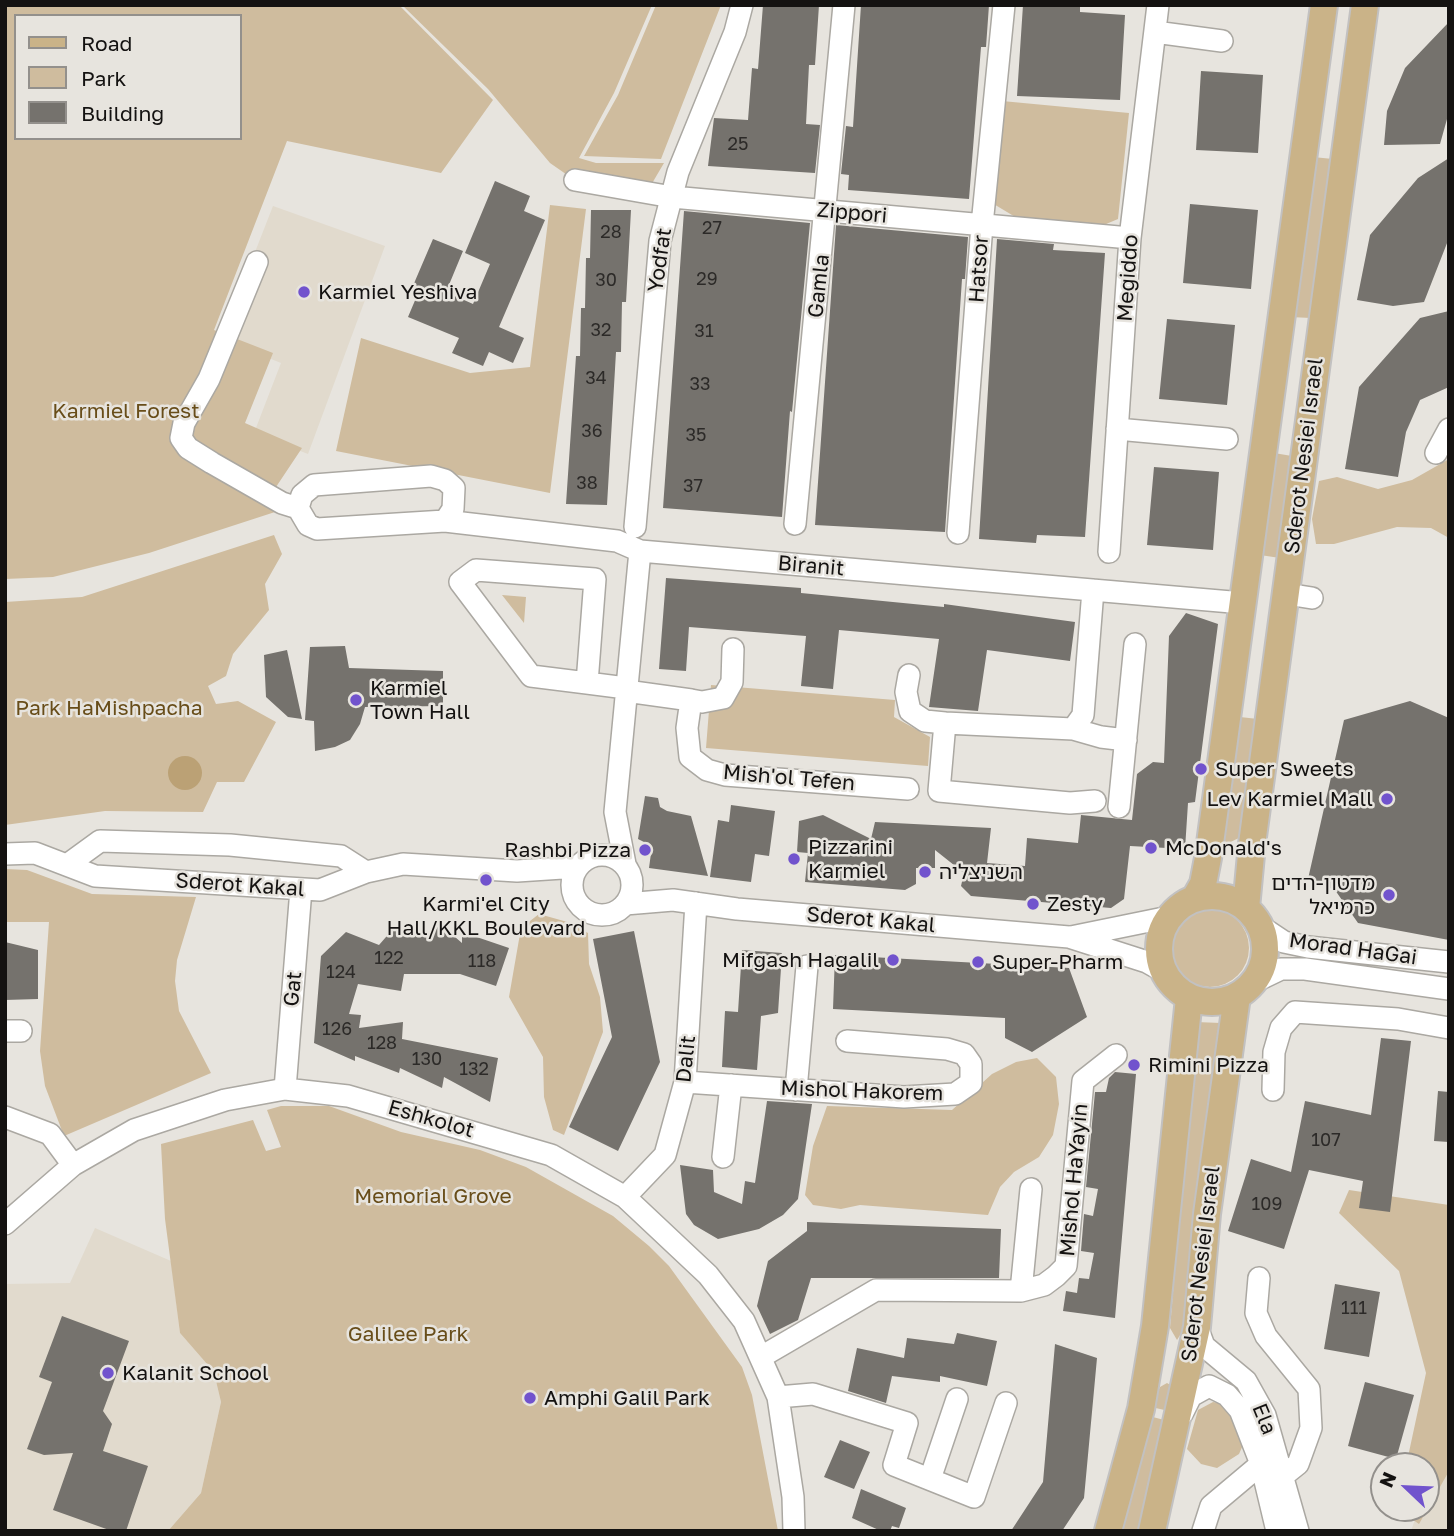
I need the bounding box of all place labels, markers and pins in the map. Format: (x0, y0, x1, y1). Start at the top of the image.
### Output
place label: Karmiel Yeshiva (318, 279, 477, 305)
marker: Karmiel Yeshiva (296, 284, 312, 300)
place label: Karmiel Town Hall (370, 675, 470, 725)
marker: Karmiel Town Hall (348, 692, 364, 708)
place label: Super Sweets (1215, 756, 1354, 782)
marker: Super Sweets (1193, 761, 1209, 777)
place label: Lev Karmiel Mall (1206, 786, 1373, 812)
marker: Lev Karmiel Mall (1379, 791, 1395, 807)
place label: Pizzarini Karmiel (808, 834, 893, 884)
place label: McDonald's (1165, 835, 1282, 861)
place label: Rashbi Pizza (504, 837, 631, 863)
marker: McDonald's (1143, 840, 1159, 856)
marker: Rashbi Pizza (637, 842, 653, 858)
marker: Pizzarini Karmiel (786, 851, 802, 867)
place label: השניצליה (939, 859, 1023, 885)
marker: השניצליה (917, 864, 933, 880)
place label: מדטון-הדים כרמיאל (1271, 870, 1375, 920)
marker: Karmi'el City Hall/KKL Boulevard (478, 872, 494, 888)
marker: מדטון-הדים כרמיאל (1381, 887, 1397, 903)
place label: Karmi'el City Hall/KKL Boulevard (386, 891, 586, 941)
place label: Zesty (1047, 891, 1103, 917)
marker: Zesty (1025, 896, 1041, 912)
place label: Mifgash Hagalil (722, 947, 879, 973)
place label: Super-Pharm (992, 949, 1123, 975)
marker: Mifgash Hagalil (885, 952, 901, 968)
marker: Super-Pharm (970, 954, 986, 970)
place label: Rimini Pizza (1148, 1052, 1269, 1078)
marker: Rimini Pizza (1126, 1057, 1142, 1073)
place label: Kalanit School (122, 1360, 269, 1386)
marker: Kalanit School (100, 1365, 116, 1381)
place label: Amphi Galil Park (544, 1385, 710, 1411)
marker: Amphi Galil Park (522, 1390, 538, 1406)

